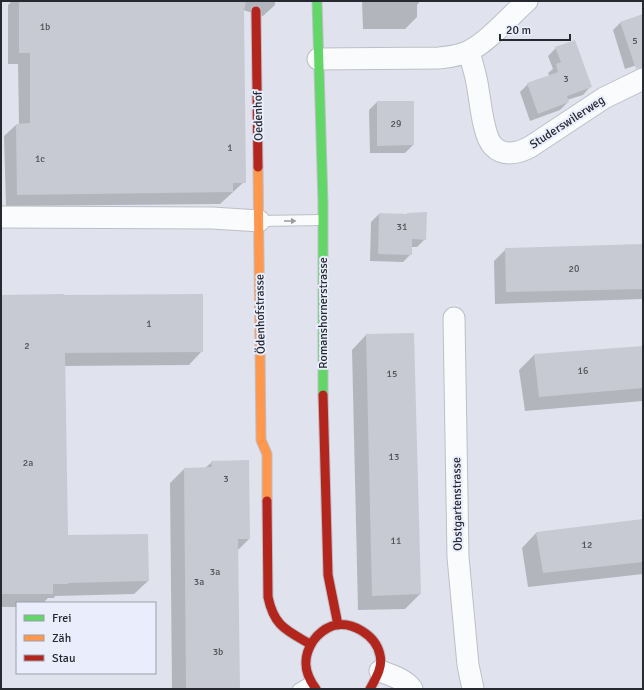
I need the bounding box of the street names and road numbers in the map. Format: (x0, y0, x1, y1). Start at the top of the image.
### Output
street label: Oedenhof (251, 90, 266, 141)
street label: Studerswilerweg (527, 93, 608, 152)
street label: Romanshornerstrasse (316, 257, 331, 369)
street label: Ödenhofstrasse (252, 274, 269, 354)
street label: Obstgartenstrasse (449, 457, 466, 551)

